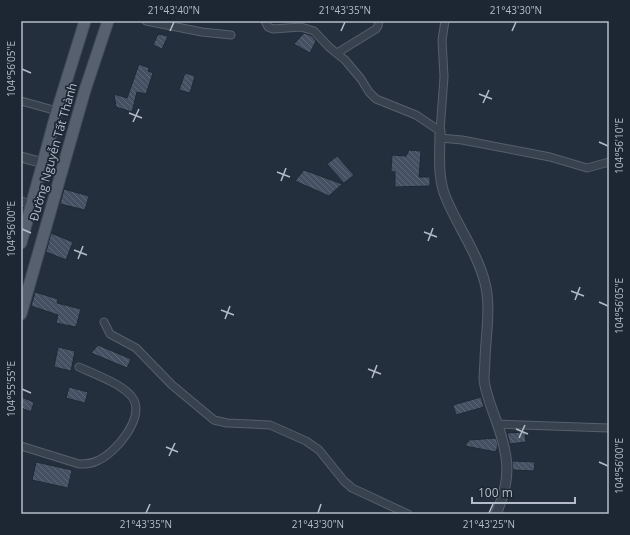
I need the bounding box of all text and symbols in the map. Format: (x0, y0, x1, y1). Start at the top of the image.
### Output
text: 21°43'40"N (148, 3, 200, 17)
text: 21°43'35"N (319, 3, 371, 17)
text: 21°43'30"N (490, 3, 542, 17)
text: 104°56'05"E (4, 41, 18, 97)
street label: Đường Nguyễn Tất Thành (25, 81, 81, 223)
text: 104°56'10"E (612, 118, 626, 174)
text: 104°56'00"E (4, 201, 18, 257)
text: 104°56'05"E (612, 278, 626, 334)
text: 104°55'55"E (4, 361, 18, 417)
text: 104°56'00"E (612, 438, 626, 494)
scale bar (472, 479, 575, 505)
text: 100 m (478, 484, 513, 501)
text: 21°43'35"N (120, 517, 172, 531)
text: 21°43'30"N (292, 517, 344, 531)
text: 21°43'25"N (463, 517, 515, 531)

